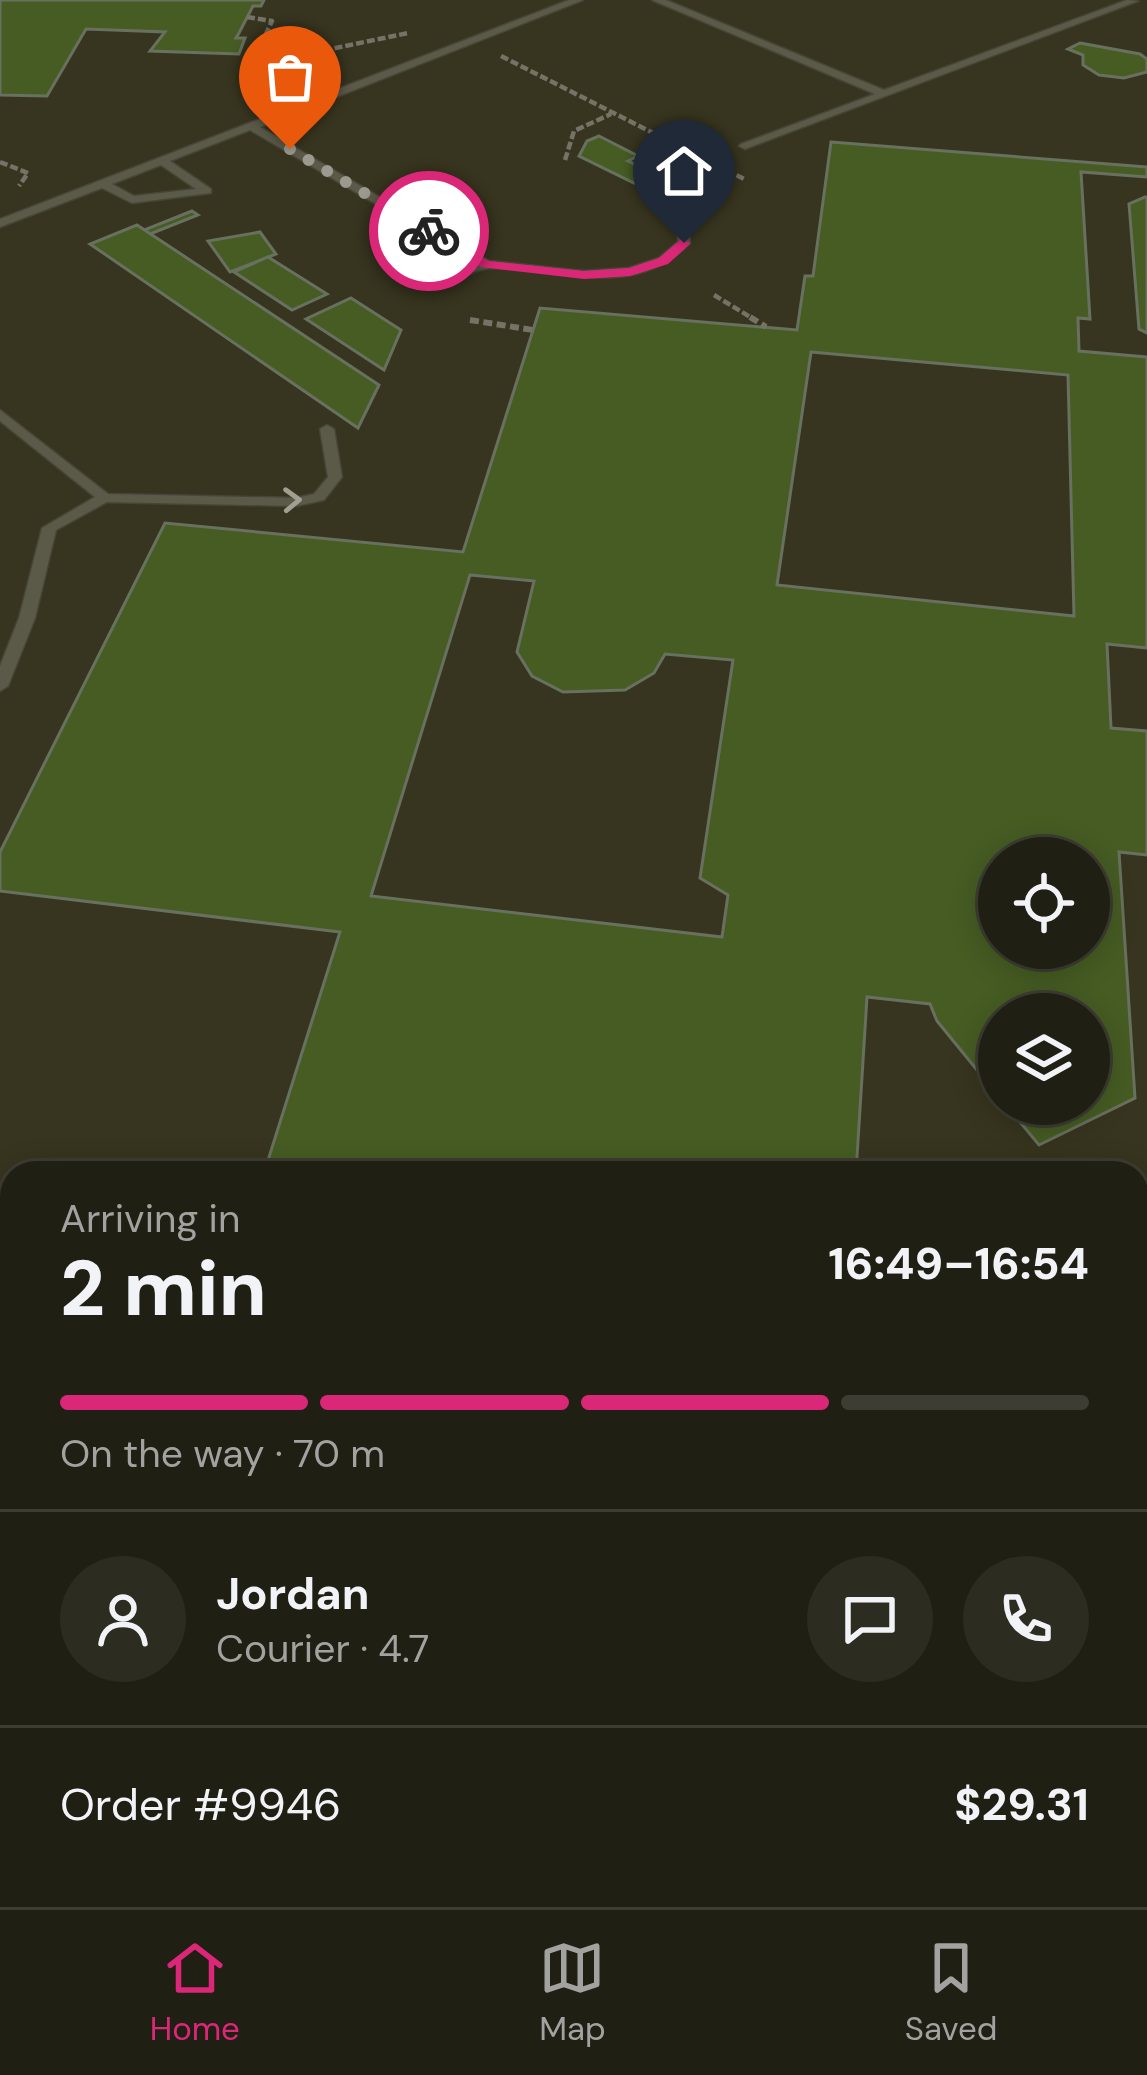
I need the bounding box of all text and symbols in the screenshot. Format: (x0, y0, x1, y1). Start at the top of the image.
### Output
pin (239, 26, 341, 149)
icon: bag (257, 44, 323, 110)
pin (633, 120, 735, 243)
icon: home (651, 138, 717, 204)
courier (369, 171, 489, 291)
icon: bike (396, 198, 462, 264)
one-way arrow (283, 487, 301, 513)
map controls (978, 837, 1110, 1125)
button: locate (978, 837, 1110, 969)
button: layers (978, 993, 1110, 1125)
text: Arriving in (60, 1193, 240, 1244)
text: 16:49–16:54 (828, 1234, 1089, 1293)
text: 2 min (60, 1238, 267, 1339)
text: On the way · 70 m (60, 1428, 385, 1479)
button: person (60, 1556, 186, 1682)
button: chat (807, 1556, 933, 1682)
button: phone (963, 1556, 1089, 1682)
text: Jordan (216, 1564, 369, 1623)
text: Courier · 4.7 (216, 1623, 429, 1674)
text: Order #9946 (60, 1775, 341, 1834)
text: $29.31 (954, 1775, 1089, 1834)
tab: Home (150, 1935, 240, 2050)
tab: Map (539, 1935, 606, 2050)
tab: Saved (905, 1935, 997, 2050)

